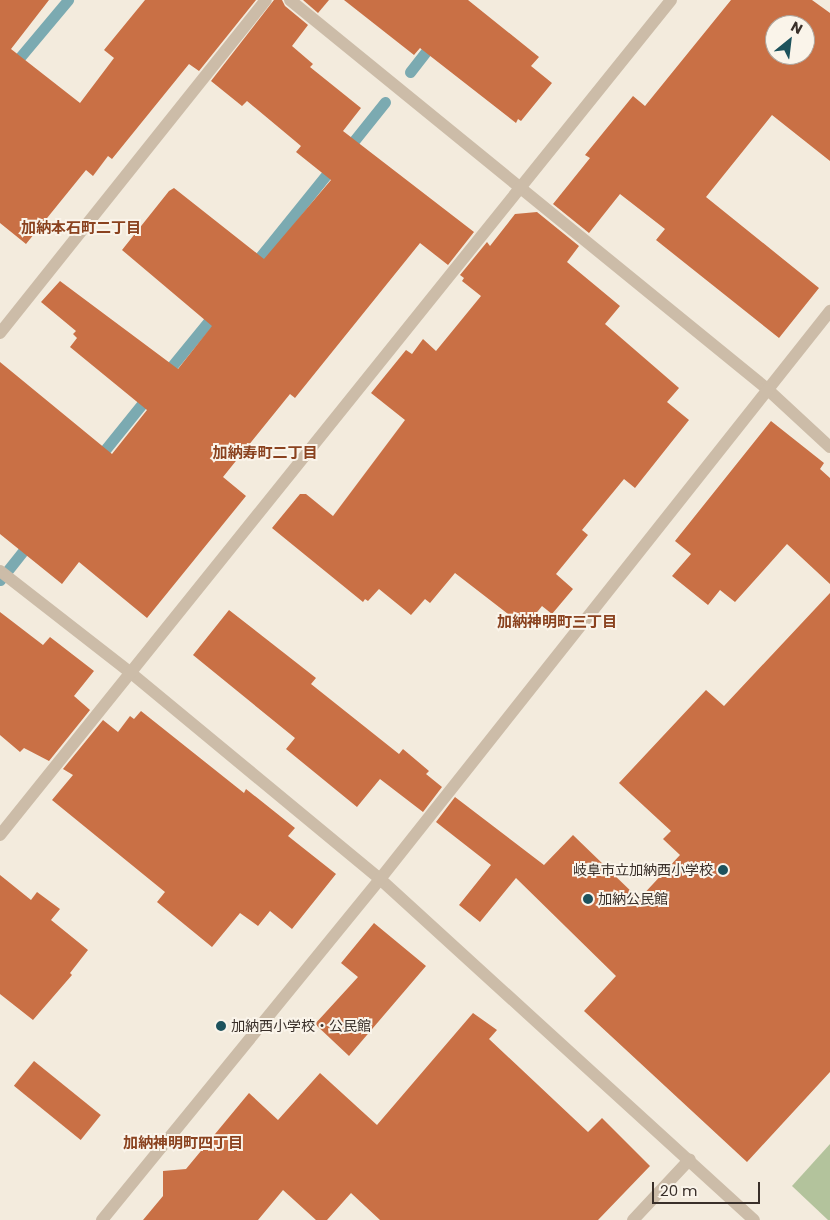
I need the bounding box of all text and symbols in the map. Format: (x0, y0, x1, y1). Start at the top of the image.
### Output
north arrow (765, 15, 815, 65)
text: N (787, 16, 806, 39)
district label: 加納本石町二丁目 (21, 219, 141, 237)
district label: 加納寿町二丁目 (213, 444, 317, 462)
district label: 加納神明町三丁目 (497, 613, 617, 631)
place label: 岐阜市立加納西小学校 (573, 862, 713, 878)
marker: 岐阜市立加納西小学校 (717, 864, 729, 876)
place label: 加納公民館 (598, 891, 668, 907)
marker: 加納公民館 (582, 893, 594, 905)
place label: 加納西小学校・公民館 (231, 1018, 371, 1034)
marker: 加納西小学校・公民館 (215, 1020, 227, 1032)
district label: 加納神明町四丁目 (123, 1134, 243, 1152)
scale bar (655, 1172, 762, 1204)
text: 20 m (660, 1180, 698, 1201)

